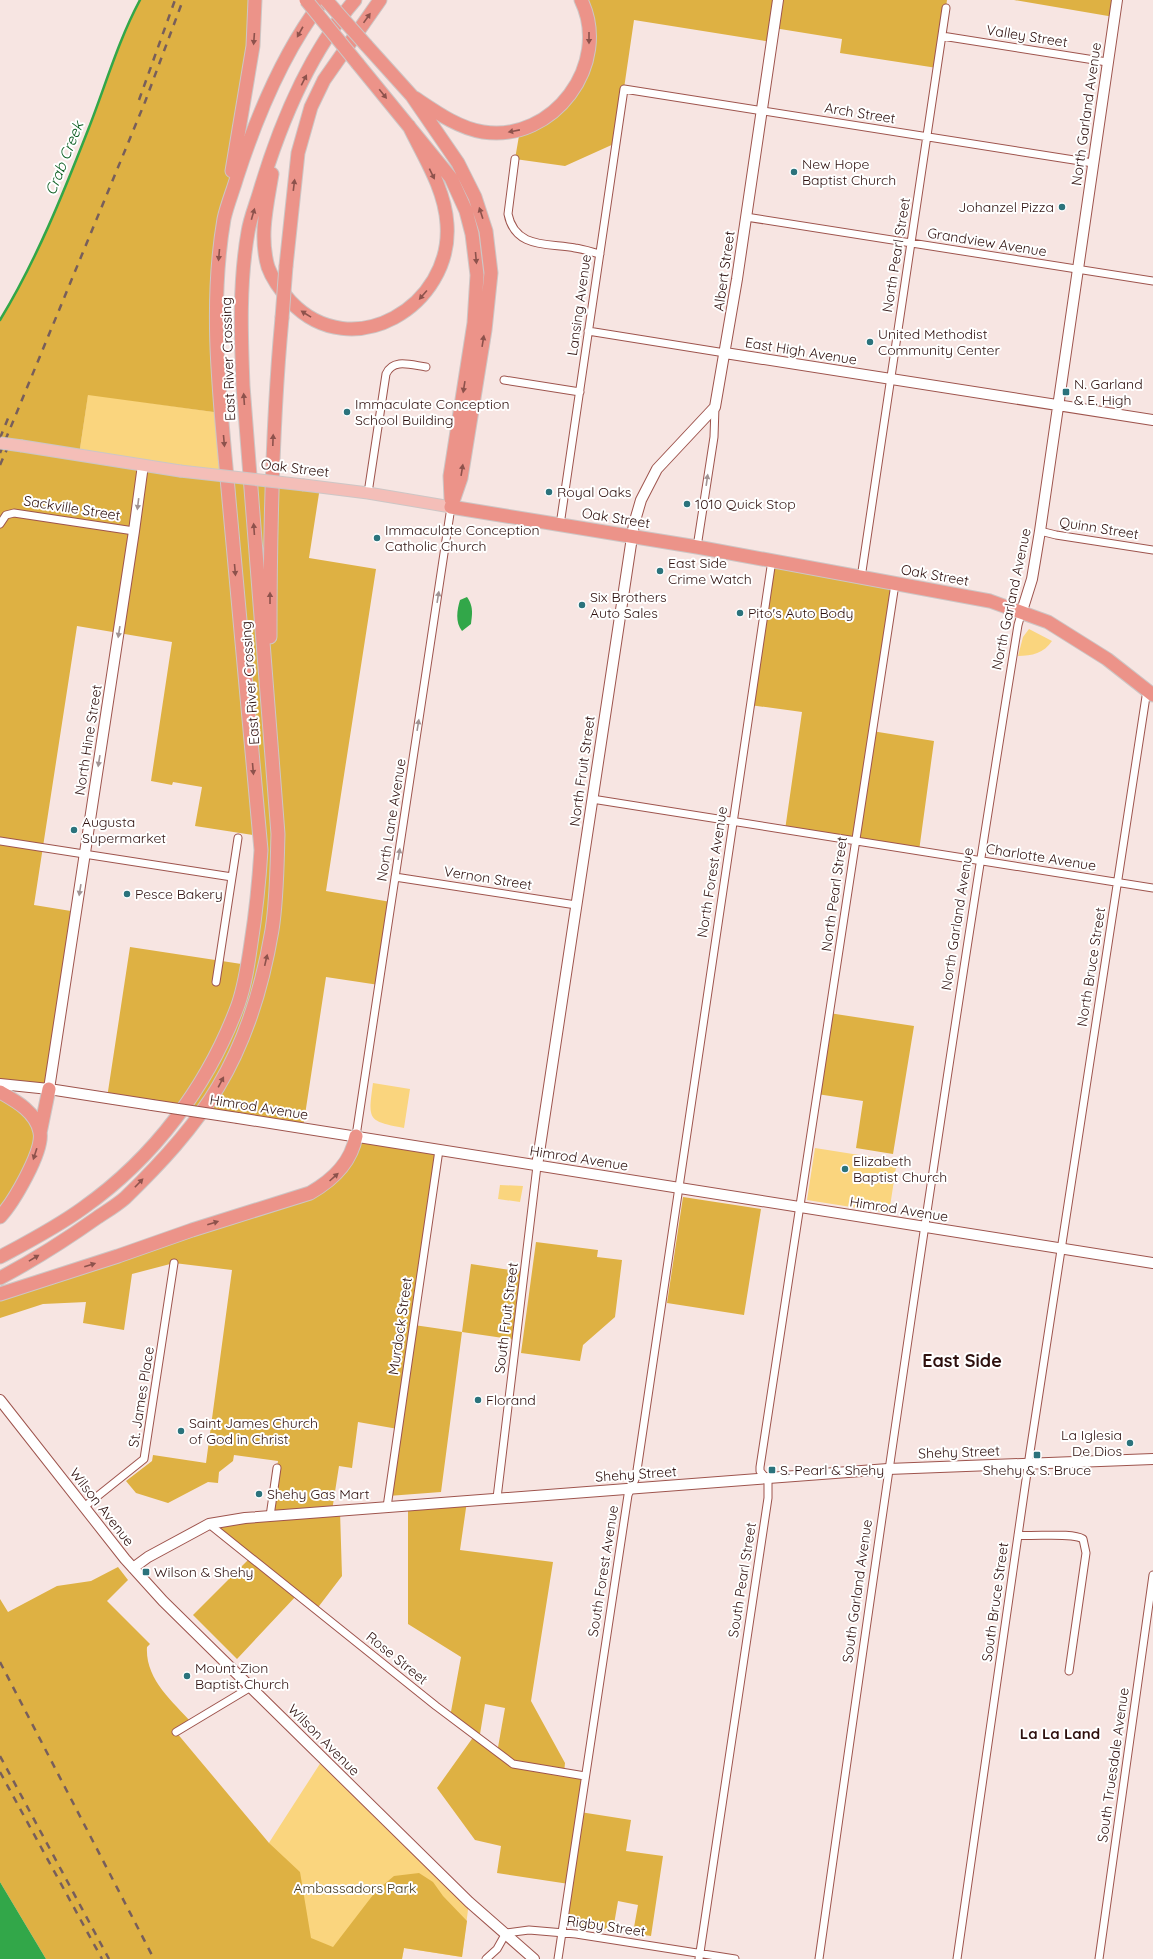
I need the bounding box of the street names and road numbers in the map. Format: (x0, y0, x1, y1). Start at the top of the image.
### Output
street label: Valley Street (985, 21, 1069, 51)
street label: North Garland Avenue (1067, 41, 1105, 187)
street label: Arch Street (823, 99, 897, 128)
street label: North Pearl Street (878, 196, 914, 314)
street label: Grandview Avenue (926, 224, 1048, 260)
street label: Albert Street (709, 229, 739, 312)
street label: Lansing Avenue (563, 253, 595, 357)
street label: East River Crossing (217, 297, 239, 421)
street label: East High Avenue (744, 333, 858, 369)
street label: Oak Street (260, 455, 330, 481)
street label: Sackville Street (22, 491, 122, 525)
street label: Oak Street (581, 504, 652, 532)
street label: Quinn Street (1058, 513, 1140, 543)
street label: North Garland Avenue (987, 526, 1035, 671)
street label: Oak Street (900, 560, 971, 590)
street label: East River Crossing (237, 620, 263, 746)
street label: North Hine Street (70, 683, 106, 797)
street label: North Fruit Street (565, 714, 599, 827)
street label: North Lane Avenue (372, 757, 410, 883)
street label: North Forest Avenue (693, 805, 731, 939)
street label: North Pearl Street (817, 835, 851, 953)
street label: Charlotte Avenue (985, 839, 1098, 875)
street label: North Garland Avenue (937, 846, 977, 992)
street label: Vernon Street (443, 862, 534, 894)
street label: North Bruce Street (1073, 906, 1109, 1028)
street label: Himrod Avenue (208, 1090, 310, 1124)
street label: Himrod Avenue (528, 1141, 630, 1175)
street label: Himrod Avenue (848, 1192, 950, 1226)
street label: South Fruit Street (490, 1261, 522, 1375)
street label: Murdock Street (384, 1276, 416, 1376)
street label: St. James Place (124, 1345, 158, 1449)
street label: Shehy Street (918, 1442, 1000, 1462)
street label: Shehy Street (595, 1462, 678, 1486)
street label: Wilson Avenue (66, 1464, 138, 1550)
street label: South Forest Avenue (584, 1504, 622, 1638)
street label: South Garland Avenue (838, 1518, 876, 1664)
street label: South Pearl Street (724, 1521, 760, 1639)
street label: South Bruce Street (978, 1541, 1012, 1663)
street label: Rose Street (362, 1628, 432, 1689)
street label: South Truesdale Avenue (1093, 1686, 1133, 1843)
street label: Wilson Avenue (284, 1700, 364, 1780)
street label: Rigby Street (565, 1912, 647, 1940)

